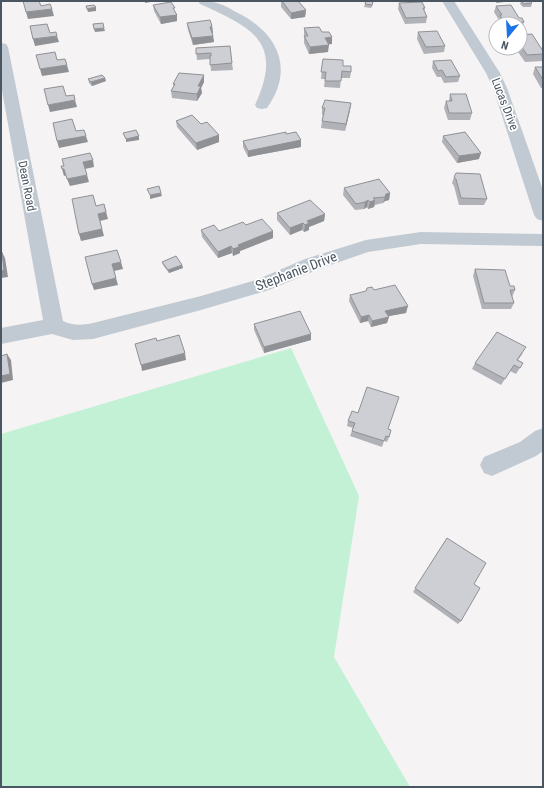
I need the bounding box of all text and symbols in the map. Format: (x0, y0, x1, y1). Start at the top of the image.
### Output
north arrow (488, 16, 528, 56)
text: N (500, 38, 510, 52)
street label: Lucas Drive (489, 76, 521, 132)
street label: Dean Road (15, 160, 39, 212)
street label: Stephanie Drive (253, 248, 339, 294)

